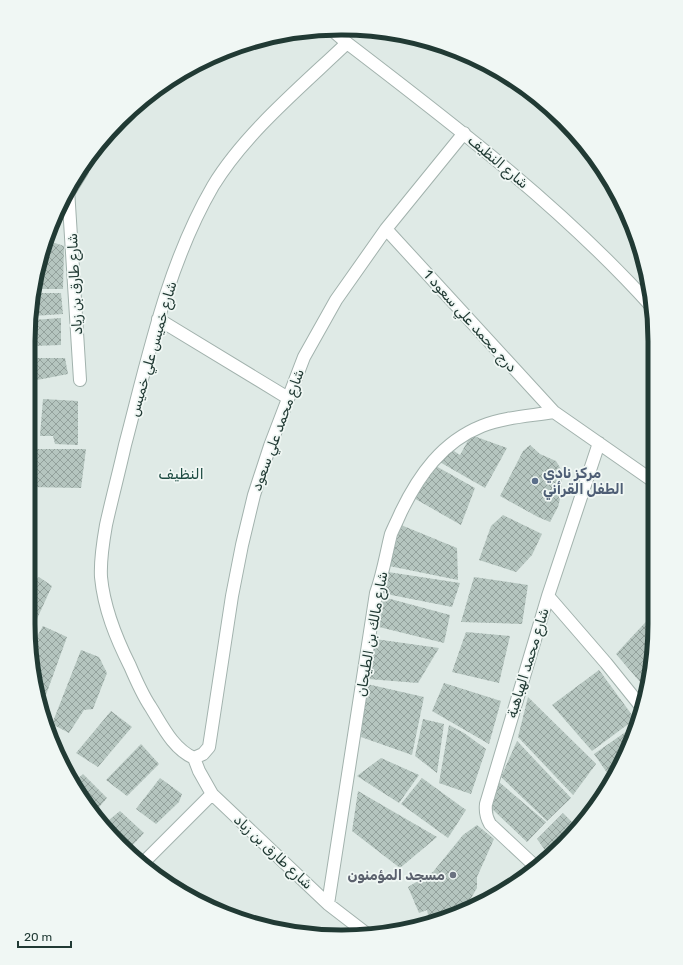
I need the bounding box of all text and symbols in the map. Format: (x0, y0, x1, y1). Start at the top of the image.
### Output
street label: شارع النظيف (463, 132, 532, 194)
street label: شارع طارق بن زياد (64, 233, 88, 335)
street label: درج محمد علي سعود 1 (418, 266, 521, 377)
street label: شارع خميس علي خميس (126, 279, 182, 419)
street label: شارع محمد علي سعود (248, 367, 310, 494)
district label: النظيف (158, 465, 204, 483)
place label: مركز نادي الطفل القرأني (543, 465, 624, 500)
marker: مركز نادي الطفل القرأني (530, 476, 540, 486)
street label: شارع مالك بن الطيحان (353, 570, 393, 698)
street label: شارع محمد الهباهبة (503, 606, 555, 721)
street label: شارع طارق بن زياد (229, 811, 316, 894)
place label: مسجد المؤمنون (347, 867, 445, 884)
marker: مسجد المؤمنون (448, 870, 458, 880)
scale bar (18, 923, 71, 949)
text: 20 m (24, 930, 52, 944)

